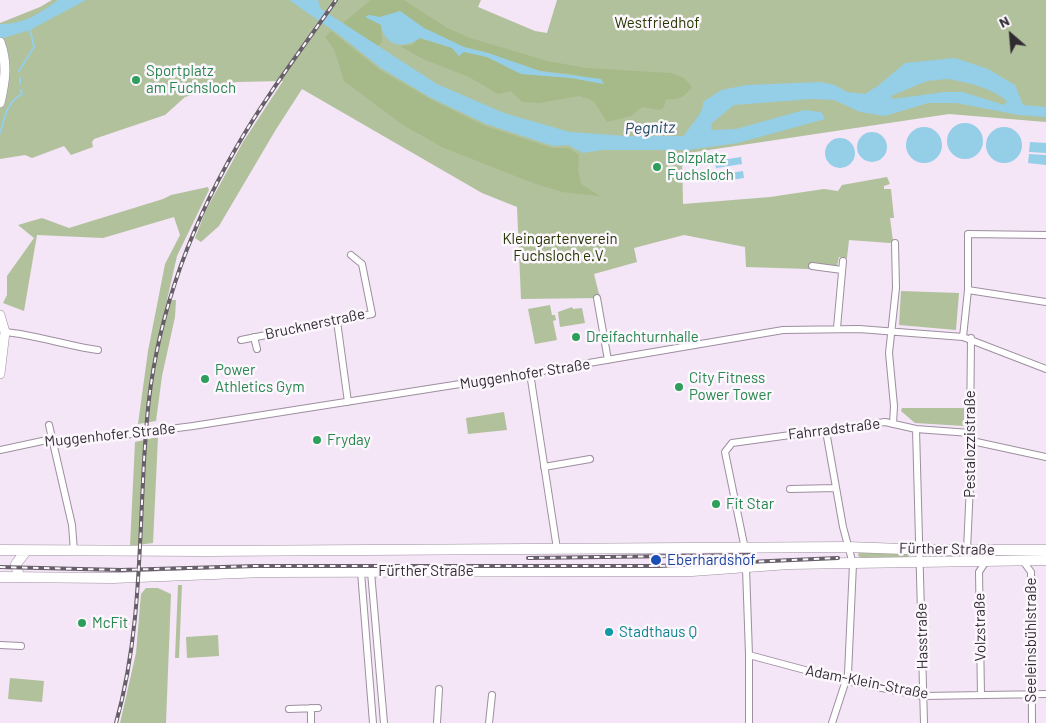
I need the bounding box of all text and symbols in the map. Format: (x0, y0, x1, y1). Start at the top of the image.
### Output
north arrow (986, 10, 1036, 60)
text: N (996, 12, 1012, 31)
park label: Westfriedhof (614, 14, 700, 32)
place label: Sportplatz am Fuchsloch (146, 62, 236, 97)
marker: Sportplatz am Fuchsloch (130, 74, 142, 86)
water label: Pegnitz (624, 118, 676, 138)
place label: Bolzplatz Fuchsloch (667, 149, 734, 184)
marker: Bolzplatz Fuchsloch (651, 161, 663, 173)
park label: Kleingartenverein Fuchsloch e.V. (502, 230, 618, 265)
street label: Brucknerstraße (263, 305, 367, 343)
place label: Dreifachturnhalle (586, 328, 699, 346)
marker: Dreifachturnhalle (570, 331, 582, 343)
street label: Muggenhofer Straße (459, 355, 591, 393)
place label: Power Athletics Gym (215, 361, 305, 396)
place label: City Fitness Power Tower (689, 369, 772, 404)
marker: Power Athletics Gym (199, 373, 211, 385)
marker: City Fitness Power Tower (673, 381, 685, 393)
street label: Pestalozzistraße (961, 390, 979, 498)
street label: Fahrradstraße (787, 414, 881, 444)
street label: Muggenhofer Straße (44, 419, 176, 451)
place label: Fryday (327, 431, 371, 449)
marker: Fryday (311, 434, 323, 446)
place label: Fit Star (726, 495, 774, 513)
marker: Fit Star (710, 498, 722, 510)
street label: Fürther Straße (899, 539, 995, 559)
place label: Eberhardshof (667, 551, 756, 569)
marker: Eberhardshof (649, 553, 663, 567)
street label: Fürther Straße (378, 562, 474, 580)
street label: Seeleinsbühlstraße (1022, 577, 1040, 703)
street label: Volzstraße (970, 593, 990, 661)
street label: Hasstraße (912, 603, 932, 669)
place label: McFit (92, 614, 128, 632)
marker: McFit (76, 617, 88, 629)
place label: Stadthaus Q (619, 623, 697, 641)
marker: Stadthaus Q (603, 626, 615, 638)
street label: Adam-Klein-Straße (804, 661, 930, 703)

